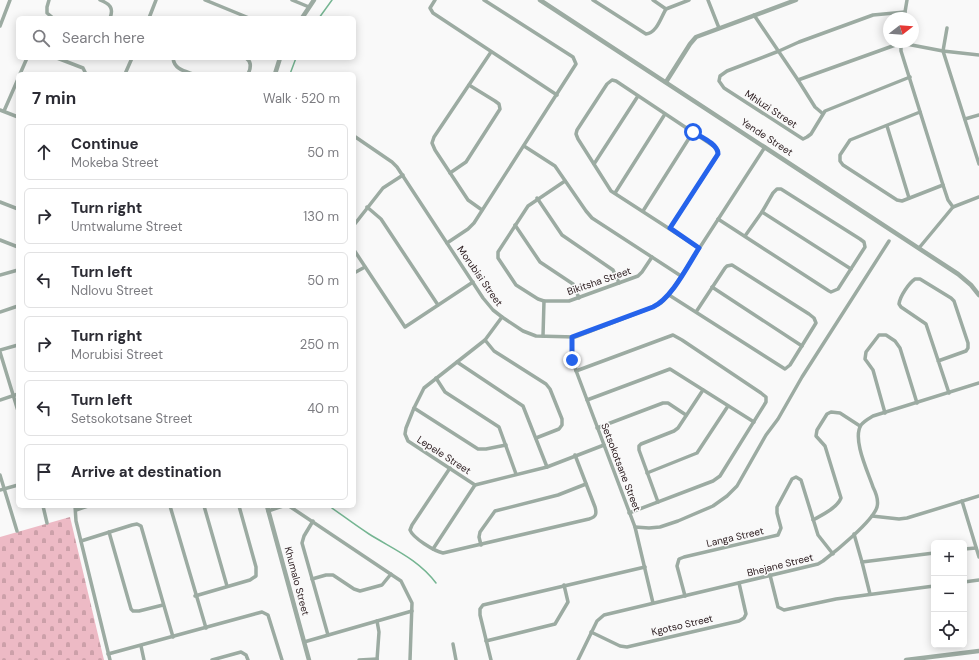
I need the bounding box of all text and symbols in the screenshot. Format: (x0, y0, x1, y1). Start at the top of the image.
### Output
north arrow (883, 12, 919, 48)
search box (16, 16, 356, 60)
icon: search (30, 27, 52, 49)
text: Search here (62, 28, 145, 48)
text: 7 min (32, 87, 76, 109)
street label: Mhluzi Street (742, 87, 800, 131)
text: Walk · 520 m (263, 90, 340, 107)
street label: Yende Street (739, 115, 795, 159)
route start (684, 123, 702, 141)
text: Continue (71, 134, 139, 154)
icon: ahead (33, 141, 55, 163)
text: 50 m (307, 144, 339, 161)
text: Mokeba Street (71, 154, 159, 171)
text: Turn right (71, 198, 142, 218)
icon: right (33, 205, 55, 227)
text: 130 m (303, 208, 339, 225)
text: Umtwalume Street (71, 218, 183, 235)
street label: Morubisi Street (454, 243, 506, 309)
text: Turn left (71, 262, 132, 282)
street label: Bikitsha Street (565, 264, 633, 298)
icon: left (33, 269, 55, 291)
text: 50 m (307, 272, 339, 289)
text: Ndlovu Street (71, 282, 153, 299)
text: Turn right (71, 326, 142, 346)
icon: right (33, 333, 55, 355)
text: 250 m (300, 336, 339, 353)
text: Morubisi Street (71, 346, 163, 363)
route end (563, 351, 581, 369)
text: Turn left (71, 390, 132, 410)
icon: left (33, 397, 55, 419)
text: 40 m (307, 400, 339, 417)
text: Setsokotsane Street (71, 410, 192, 427)
street label: Setsokotsane Street (598, 421, 644, 513)
street label: Lepele Street (415, 433, 473, 477)
icon: arrive (33, 461, 55, 483)
text: Arrive at destination (71, 462, 222, 482)
street label: Langa Street (705, 524, 765, 550)
map controls (931, 540, 967, 648)
button: + (931, 540, 967, 576)
street label: Khumalo Street (282, 545, 312, 617)
street label: Bhejane Street (746, 550, 815, 580)
button: − (931, 576, 967, 612)
street label: Kgotso Street (650, 612, 714, 638)
button: locate (931, 612, 967, 648)

